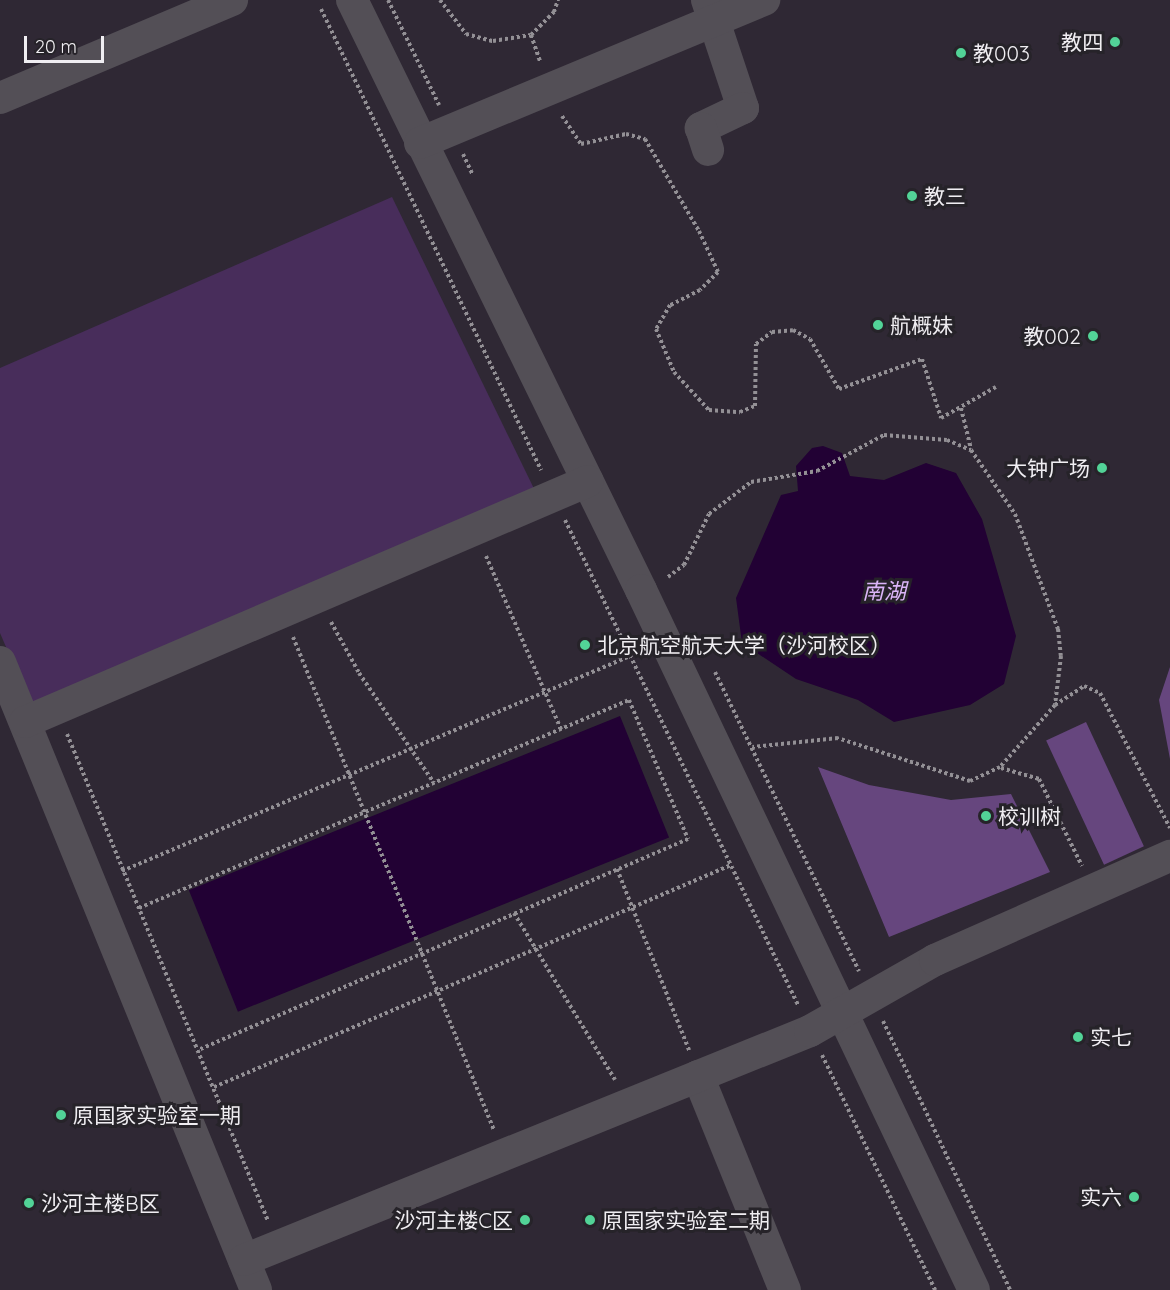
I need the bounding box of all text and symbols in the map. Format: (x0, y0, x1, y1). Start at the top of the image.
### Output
scale bar (27, 24, 106, 62)
place label: 教四 (1061, 29, 1103, 55)
text: 20 m (35, 35, 77, 58)
marker: 教四 (1108, 35, 1122, 49)
place label: 教003 (973, 40, 1030, 66)
marker: 教003 (954, 46, 968, 60)
place label: 教三 (924, 183, 966, 209)
marker: 教三 (905, 189, 919, 203)
place label: 航概妹 (890, 312, 953, 338)
marker: 航概妹 (871, 318, 885, 332)
place label: 教002 (1023, 323, 1081, 349)
marker: 教002 (1086, 329, 1100, 343)
place label: 大钟广场 (1006, 455, 1090, 481)
marker: 大钟广场 (1095, 461, 1109, 475)
water label: 南湖 (862, 579, 906, 605)
place label: 北京航空航天大学（沙河校区） (597, 632, 891, 658)
marker: 北京航空航天大学（沙河校区） (578, 638, 592, 652)
place label: 校训树 (998, 803, 1061, 829)
marker: 校训树 (979, 809, 993, 823)
place label: 实七 (1090, 1024, 1132, 1050)
marker: 实七 (1071, 1030, 1085, 1044)
place label: 原国家实验室一期 (73, 1102, 241, 1128)
marker: 原国家实验室一期 (54, 1108, 68, 1122)
place label: 实六 (1080, 1184, 1122, 1210)
place label: 沙河主楼B区 (41, 1190, 160, 1216)
marker: 实六 (1127, 1190, 1141, 1204)
marker: 沙河主楼B区 (22, 1196, 36, 1210)
place label: 沙河主楼C区 (394, 1207, 513, 1233)
place label: 原国家实验室二期 (602, 1207, 770, 1233)
marker: 沙河主楼C区 (518, 1213, 532, 1227)
marker: 原国家实验室二期 (583, 1213, 597, 1227)

